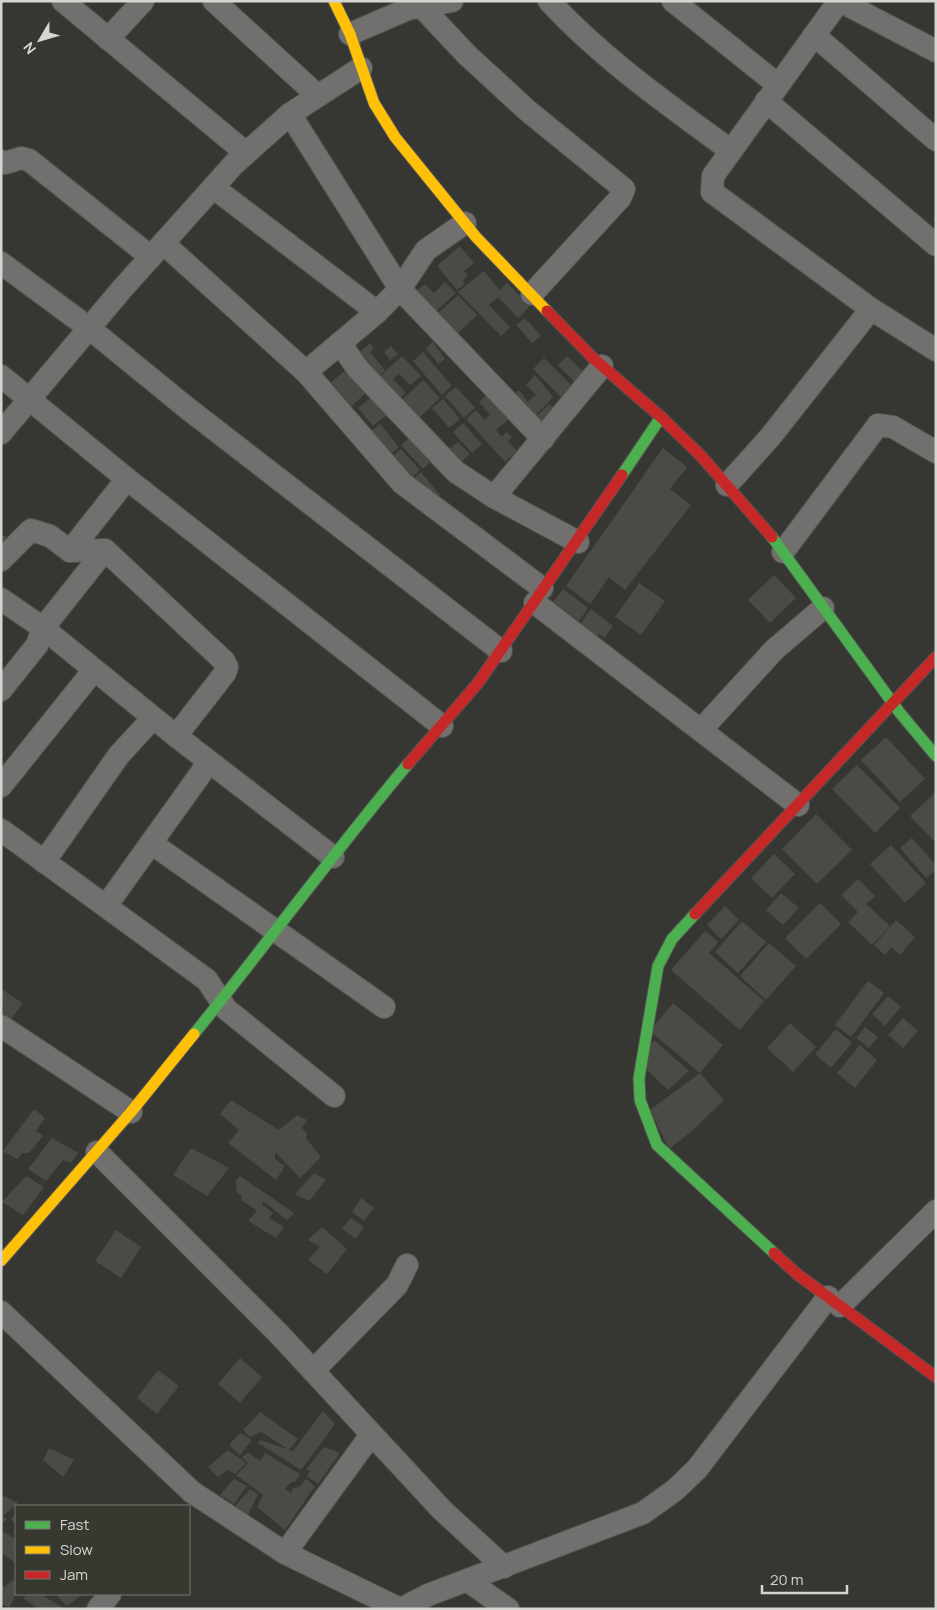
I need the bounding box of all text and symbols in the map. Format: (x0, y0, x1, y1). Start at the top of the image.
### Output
north arrow (15, 15, 65, 65)
text: N (19, 38, 40, 58)
legend (15, 1505, 190, 1595)
text: Fast (60, 1514, 89, 1535)
text: Slow (60, 1539, 93, 1560)
scale bar (762, 1562, 847, 1594)
text: Jam (60, 1564, 88, 1585)
text: 20 m (770, 1569, 803, 1590)

